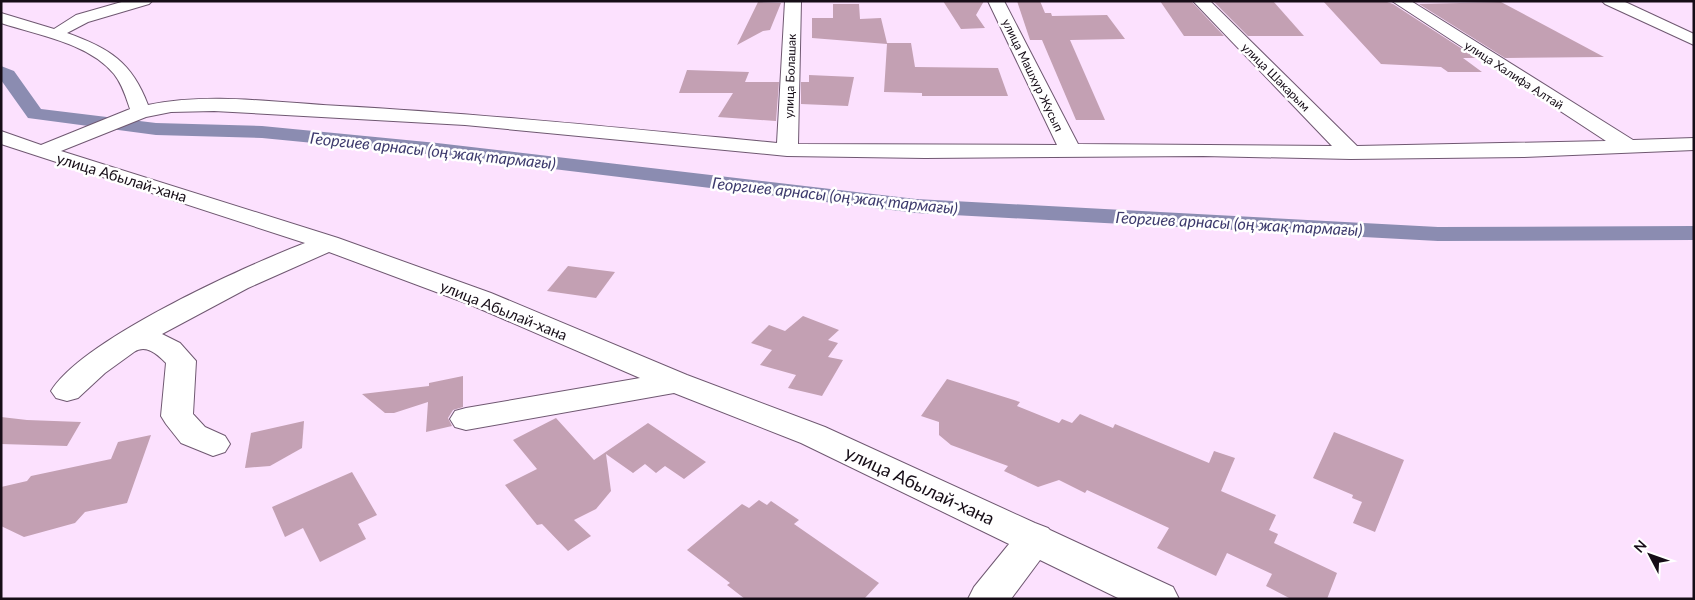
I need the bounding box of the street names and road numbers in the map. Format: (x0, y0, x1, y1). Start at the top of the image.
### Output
street label: улица Машхур Жусып (999, 16, 1067, 134)
street label: улица Болашак (781, 33, 799, 119)
street label: улица Халифа Алтай (1462, 37, 1566, 113)
street label: улица Шакарым (1239, 40, 1313, 114)
street label: улица Абылай-хана (55, 149, 189, 205)
street label: улица Абылай-хана (438, 276, 570, 344)
street label: улица Абылай-хана (842, 441, 998, 529)

